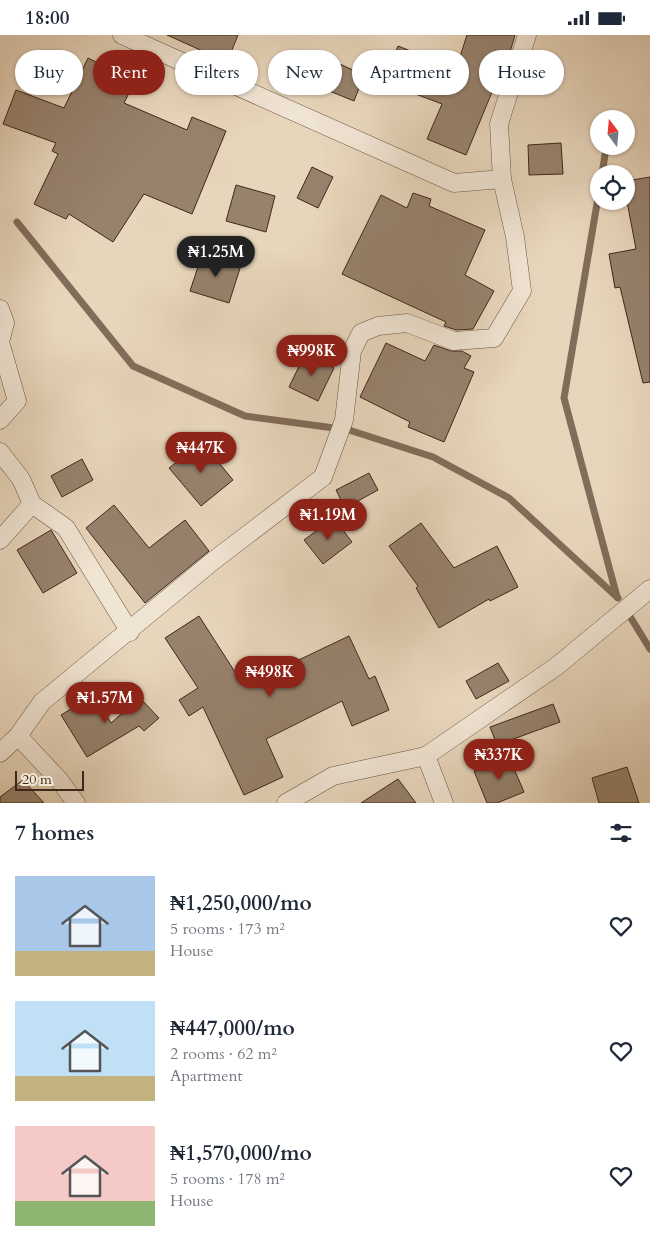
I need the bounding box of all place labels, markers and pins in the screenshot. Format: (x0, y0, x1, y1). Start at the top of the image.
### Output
pin: ₦1.25M (175, 235, 257, 278)
pin: ₦998K (277, 335, 347, 377)
pin: ₦447K (166, 431, 236, 474)
pin: ₦1.19M (287, 499, 369, 541)
pin: ₦498K (235, 655, 305, 698)
pin: ₦1.57M (64, 681, 146, 724)
pin: ₦337K (464, 739, 534, 781)

